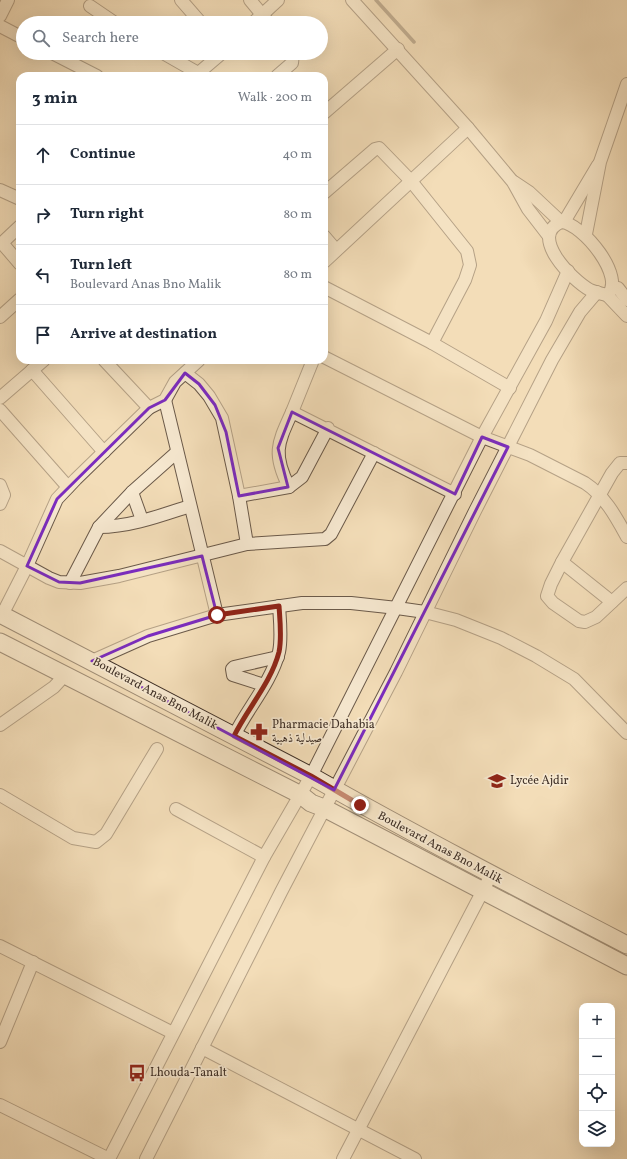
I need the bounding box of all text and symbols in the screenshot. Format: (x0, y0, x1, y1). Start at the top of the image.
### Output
search box (16, 16, 328, 60)
icon: search (30, 27, 52, 49)
text: Search here (62, 28, 139, 49)
text: 3 min (32, 87, 78, 110)
text: Walk · 200 m (238, 89, 312, 107)
icon: ahead (32, 144, 54, 166)
text: Continue (70, 144, 135, 165)
text: 40 m (283, 146, 312, 164)
icon: right (32, 204, 54, 226)
text: Turn right (70, 204, 144, 225)
text: 80 m (283, 206, 312, 224)
text: Turn left (70, 255, 132, 276)
icon: left (32, 264, 54, 286)
text: 80 m (283, 266, 312, 284)
text: Boulevard Anas Bno Malik (70, 276, 221, 294)
icon: arrive (32, 324, 54, 346)
text: Arrive at destination (70, 324, 217, 345)
route start (208, 606, 226, 624)
street label: Boulevard Anas Bno Malik (90, 654, 221, 734)
place label: Pharmacie Dahabia صيدلية ذهبية (272, 717, 375, 747)
pharmacy icon: Pharmacie Dahabia صيدلية ذهبية (249, 722, 269, 742)
school or university icon: Lycée Ajdir (487, 771, 507, 791)
place label: Lycée Ajdir (510, 773, 569, 789)
route end (351, 796, 369, 814)
street label: Boulevard Anas Bno Malik (375, 808, 506, 888)
map controls (579, 1003, 615, 1147)
button: + (579, 1003, 615, 1039)
button: − (579, 1039, 615, 1075)
bus stop icon: Lhouda-Tanalt (127, 1063, 147, 1083)
place label: Lhouda-Tanalt (150, 1065, 227, 1081)
button: locate (579, 1075, 615, 1111)
button: layers (579, 1111, 615, 1147)

